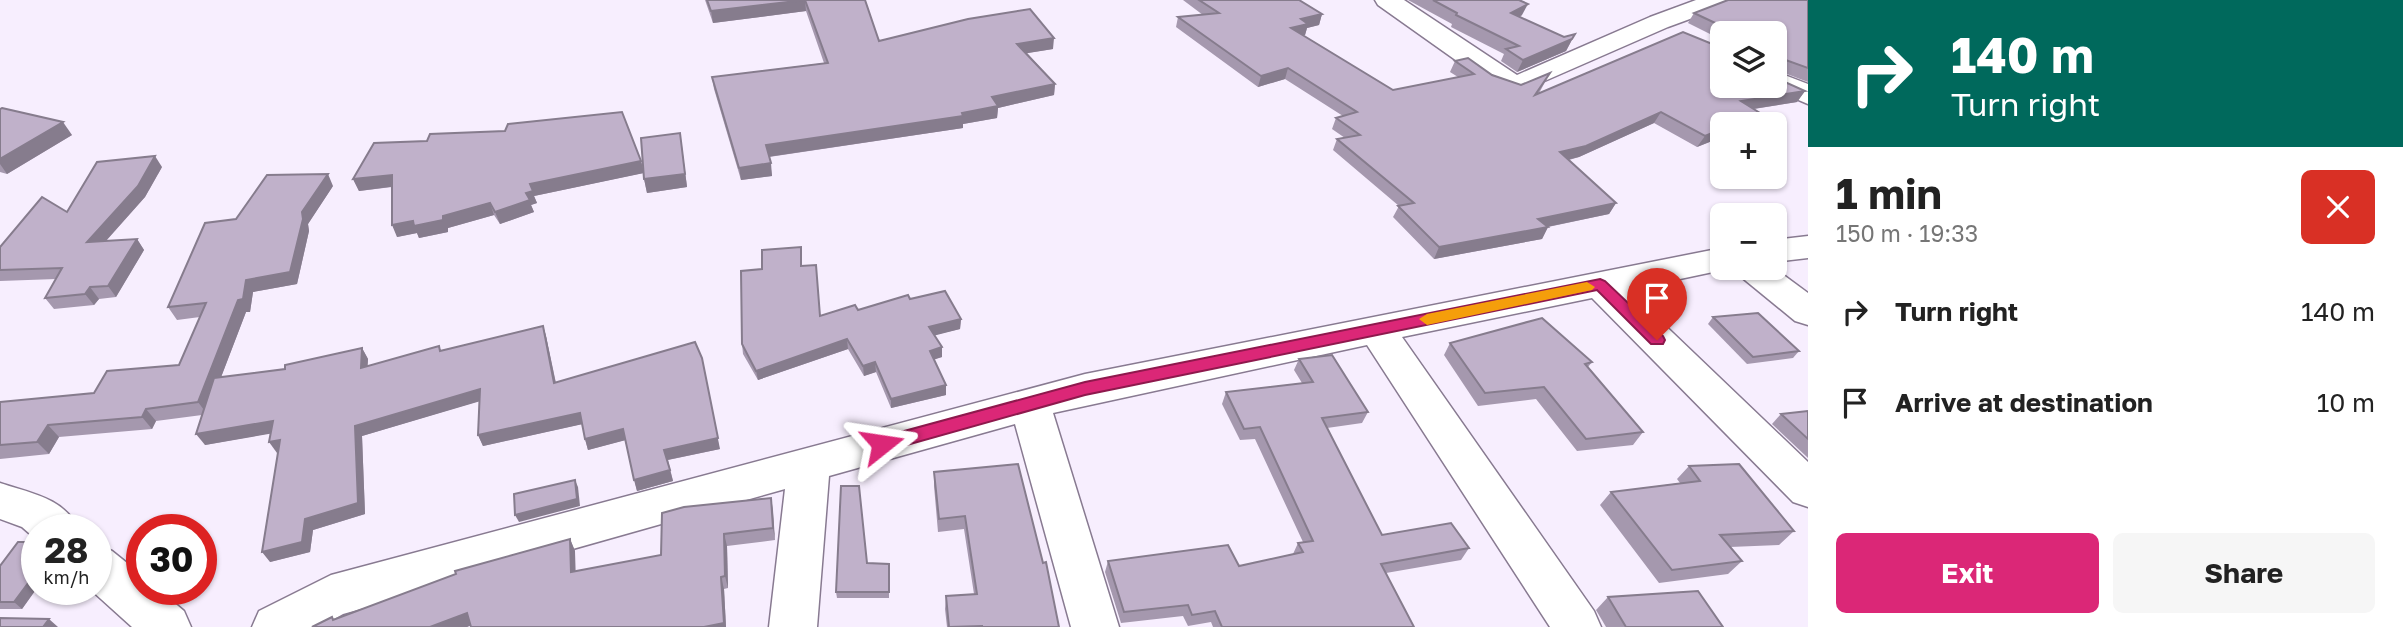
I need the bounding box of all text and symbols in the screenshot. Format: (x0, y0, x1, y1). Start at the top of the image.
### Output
map controls (1710, 21, 1787, 280)
button: layers (1710, 21, 1787, 98)
text: 140 m (1951, 25, 2094, 84)
icon: right (1836, 28, 1927, 119)
text: Turn right (1951, 85, 2100, 123)
button: + (1710, 112, 1787, 189)
text: 1 min (1836, 168, 1942, 218)
button: close (2301, 170, 2375, 244)
button: − (1710, 203, 1787, 280)
text: 150 m · 19:33 (1836, 219, 1978, 247)
pin (1627, 268, 1687, 340)
icon: arrive (1638, 279, 1676, 317)
icon: right (1836, 293, 1874, 331)
text: Turn right (1895, 296, 2018, 327)
text: 140 m (2301, 296, 2375, 327)
icon: arrive (1836, 384, 1874, 422)
text: Arrive at destination (1895, 387, 2153, 418)
text: 10 m (2317, 387, 2375, 418)
position arrow (845, 407, 919, 481)
speed limit sign: 30 (126, 514, 217, 605)
text: 28 (45, 529, 88, 571)
button: Exit (1836, 533, 2099, 613)
button: Share (2113, 533, 2375, 613)
text: km/h (44, 566, 89, 588)

